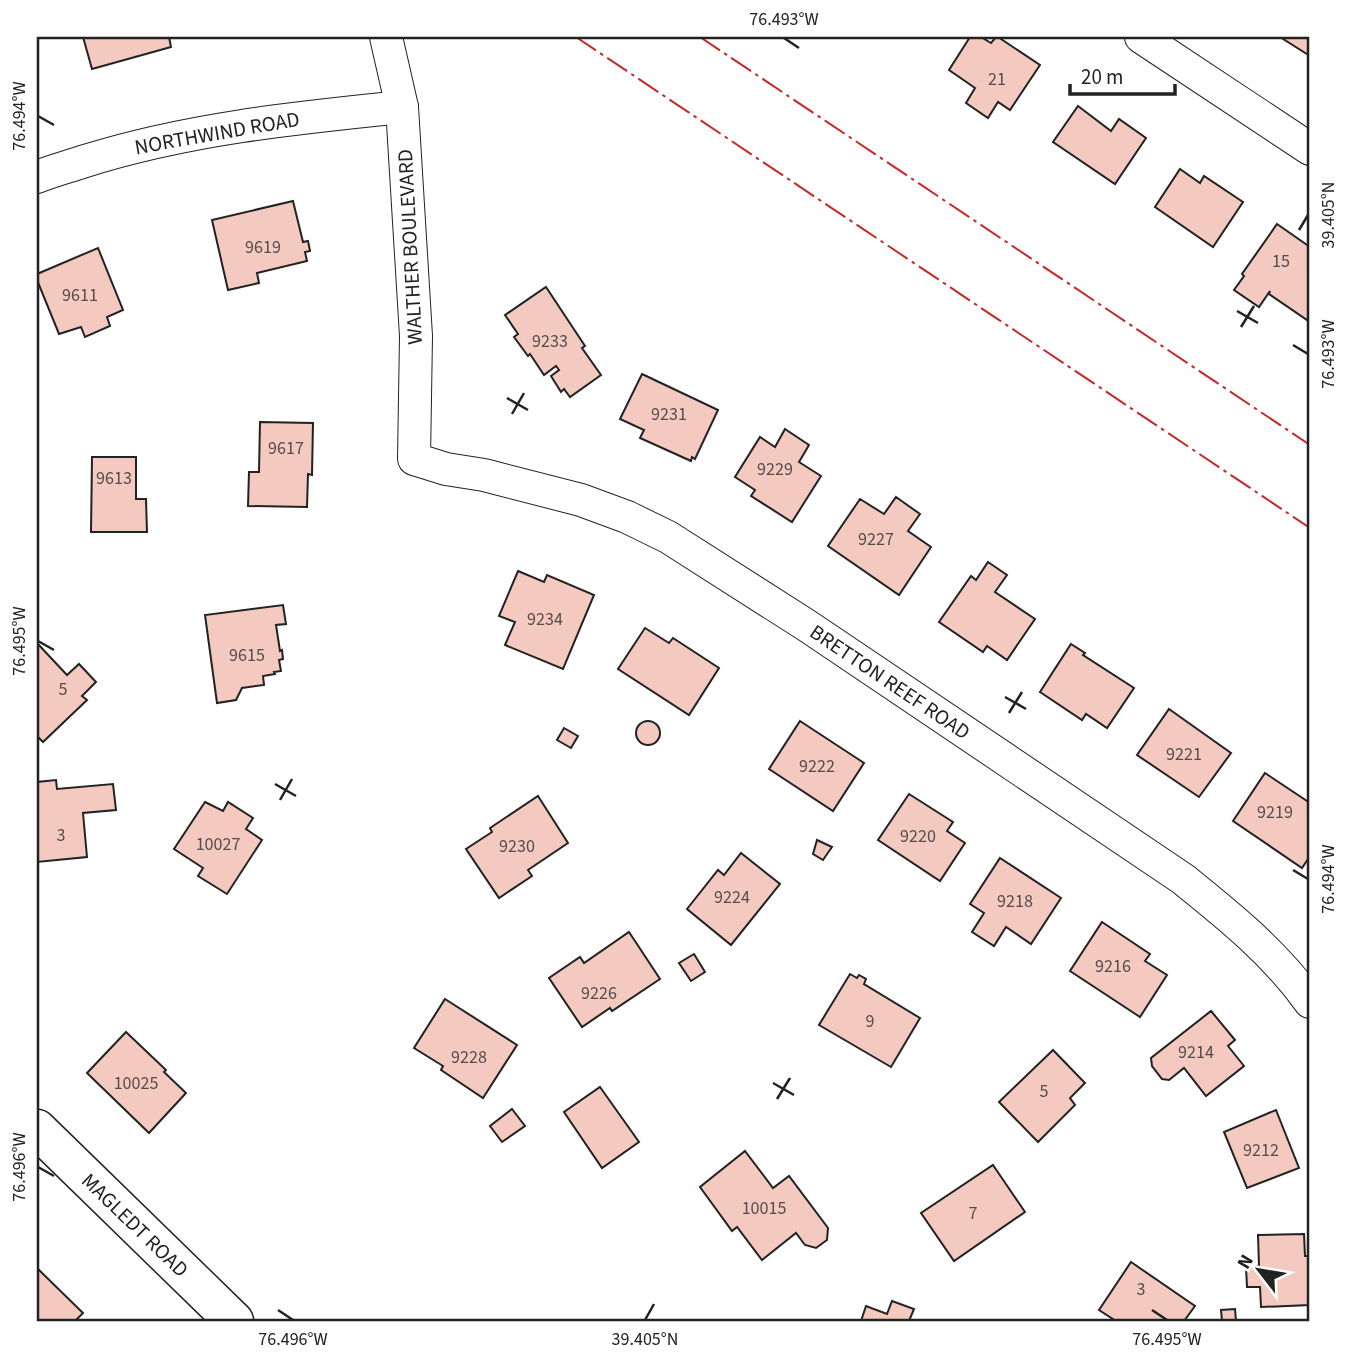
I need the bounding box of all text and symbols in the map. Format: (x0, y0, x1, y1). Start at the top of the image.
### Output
text: 76.493°W (749, 7, 819, 32)
scale bar (1070, 52, 1176, 96)
text: 20 m (1081, 62, 1123, 92)
house number: 21 (988, 67, 1006, 92)
text: 76.494°W (7, 81, 32, 151)
street label: NORTHWIND ROAD (132, 104, 302, 162)
street label: WALTHER BOULEVARD (390, 149, 430, 345)
text: 39.405°N (1316, 182, 1341, 248)
house number: 9619 (245, 235, 281, 260)
house number: 15 (1272, 249, 1290, 274)
house number: 9611 (62, 283, 98, 308)
text: 76.493°W (1316, 319, 1341, 389)
house number: 9233 (532, 329, 568, 354)
house number: 9231 (651, 402, 687, 427)
house number: 9617 (268, 436, 304, 461)
house number: 9229 (757, 457, 793, 482)
house number: 9613 (96, 466, 132, 491)
house number: 9227 (858, 527, 894, 552)
text: 76.495°W (7, 606, 32, 676)
house number: 9234 (527, 607, 563, 632)
street label: BRETTON REEF ROAD (804, 617, 976, 747)
house number: 9615 (229, 643, 265, 668)
house number: 5 (59, 677, 68, 702)
house number: 9221 (1166, 742, 1202, 767)
house number: 9222 (799, 754, 835, 779)
house number: 9219 (1257, 800, 1293, 825)
house number: 3 (57, 823, 66, 848)
house number: 9220 (900, 824, 936, 849)
house number: 10027 (196, 832, 240, 857)
house number: 9230 (499, 834, 535, 859)
text: 76.494°W (1316, 844, 1341, 914)
house number: 9224 (714, 885, 750, 910)
house number: 9218 (997, 889, 1033, 914)
house number: 9216 (1095, 954, 1131, 979)
house number: 9226 (581, 981, 617, 1006)
house number: 9 (866, 1009, 875, 1034)
house number: 9214 (1178, 1040, 1214, 1065)
house number: 9228 (451, 1045, 487, 1070)
house number: 10025 (114, 1071, 158, 1096)
house number: 5 (1040, 1079, 1049, 1104)
text: 76.496°W (7, 1132, 32, 1202)
house number: 9212 (1243, 1138, 1279, 1163)
street label: MAGLEDT ROAD (75, 1166, 195, 1284)
house number: 10015 (742, 1196, 786, 1221)
house number: 7 (969, 1201, 978, 1226)
north arrow (1224, 1236, 1294, 1306)
text: N (1231, 1250, 1261, 1274)
house number: 3 (1137, 1277, 1146, 1302)
text: 76.496°W (258, 1327, 328, 1352)
text: 39.405°N (612, 1327, 678, 1352)
text: 76.495°W (1132, 1327, 1202, 1352)

